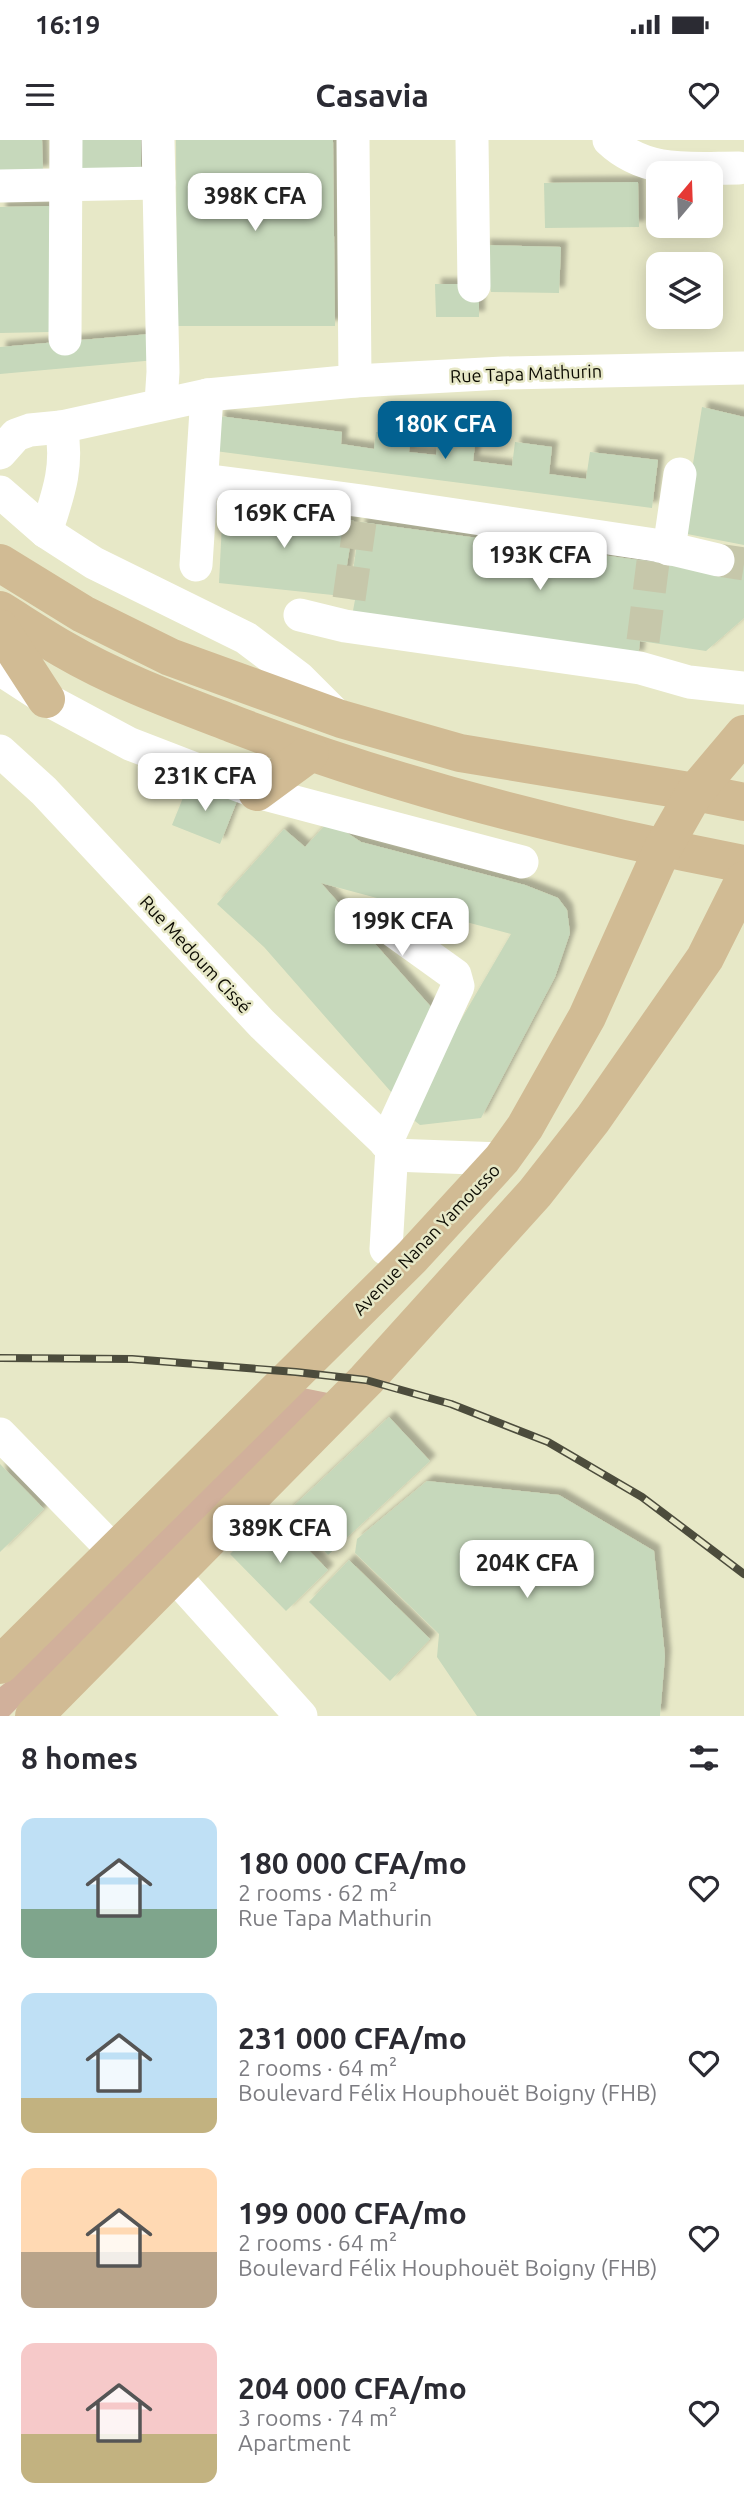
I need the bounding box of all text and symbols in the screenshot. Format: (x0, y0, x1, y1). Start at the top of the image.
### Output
text: 16:19 (35, 10, 100, 39)
icon: menu (21, 76, 59, 114)
icon: heart (685, 76, 723, 114)
text: Casavia (315, 77, 429, 113)
north arrow (646, 161, 723, 238)
map controls (646, 161, 723, 329)
pin: 398K CFA (183, 174, 327, 233)
text: 398K CFA (204, 183, 306, 208)
button: layers (646, 252, 723, 329)
street label: Rue Tapa Mathurin (450, 360, 602, 386)
pin: 180K CFA (373, 402, 517, 461)
text: 180K CFA (394, 411, 496, 436)
pin: 169K CFA (212, 490, 356, 550)
text: 169K CFA (233, 500, 335, 525)
pin: 193K CFA (468, 532, 612, 592)
text: 193K CFA (489, 542, 591, 567)
pin: 231K CFA (133, 754, 277, 813)
text: 231K CFA (154, 763, 256, 788)
street label: Rue Medoum Cissé (136, 891, 256, 1017)
pin: 199K CFA (330, 898, 474, 958)
text: 199K CFA (351, 908, 453, 933)
street label: Avenue Nanan Yamousso (349, 1159, 503, 1319)
pin: 389K CFA (208, 1506, 352, 1565)
text: 389K CFA (229, 1515, 331, 1540)
pin: 204K CFA (455, 1540, 599, 1600)
text: 204K CFA (476, 1550, 578, 1575)
icon: filters (685, 1739, 723, 1777)
text: 8 homes (21, 1741, 138, 1775)
icon: home (77, 1846, 161, 1930)
text: 180 000 CFA/mo (238, 1846, 467, 1880)
icon: heart (685, 1869, 723, 1907)
text: 2 rooms · 62 m² (238, 1880, 397, 1905)
text: Rue Tapa Mathurin (238, 1905, 432, 1930)
icon: home (77, 2021, 161, 2105)
text: 231 000 CFA/mo (238, 2021, 467, 2055)
icon: heart (685, 2044, 723, 2082)
text: 2 rooms · 64 m² (238, 2055, 397, 2080)
text: Boulevard Félix Houphouët Boigny (FHB) (238, 2080, 658, 2105)
icon: home (77, 2196, 161, 2280)
text: 199 000 CFA/mo (238, 2196, 467, 2230)
icon: heart (685, 2219, 723, 2257)
text: 2 rooms · 64 m² (238, 2230, 397, 2255)
text: Boulevard Félix Houphouët Boigny (FHB) (238, 2255, 658, 2280)
icon: home (77, 2371, 161, 2455)
text: 204 000 CFA/mo (238, 2371, 467, 2405)
icon: heart (685, 2394, 723, 2432)
text: 3 rooms · 74 m² (238, 2405, 397, 2430)
text: Apartment (238, 2430, 351, 2455)

